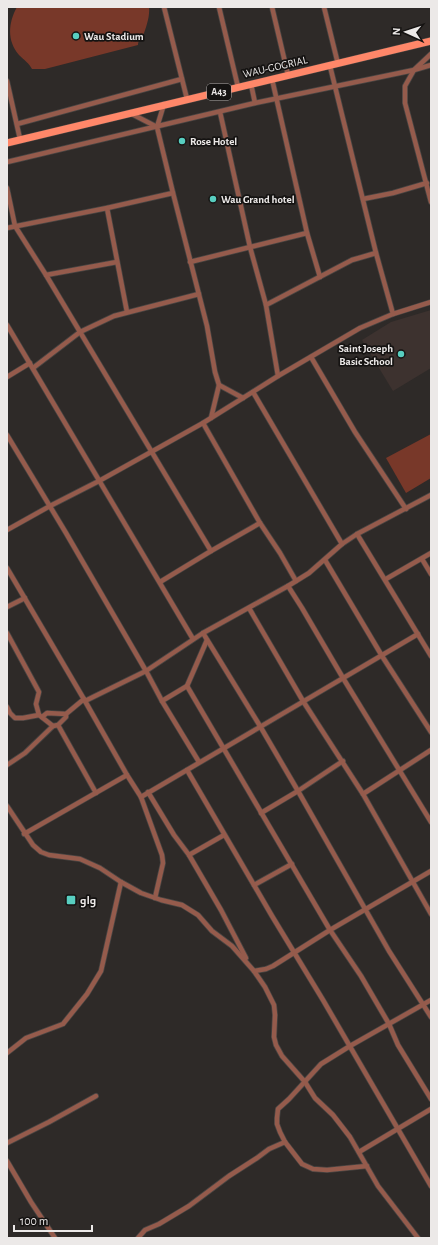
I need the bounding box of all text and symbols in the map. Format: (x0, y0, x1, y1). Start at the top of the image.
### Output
north arrow (386, 12, 426, 52)
text: N (391, 27, 402, 36)
marker: Wau Stadium (71, 31, 81, 41)
place label: Wau Stadium (84, 31, 144, 42)
street label: WAU-GOGRIAL (242, 54, 309, 80)
road number: A43 (207, 84, 231, 100)
marker: Rose Hotel (177, 136, 187, 146)
place label: Rose Hotel (190, 136, 237, 147)
marker: Wau Grand hotel (208, 194, 218, 204)
place label: Wau Grand hotel (221, 194, 295, 205)
place label: Saint Joseph Basic School (338, 343, 393, 367)
marker: Saint Joseph Basic School (396, 349, 406, 359)
marker: واو (65, 894, 77, 906)
place label: واو (80, 895, 96, 908)
scale bar (14, 1207, 92, 1233)
text: 100 m (20, 1215, 48, 1227)

